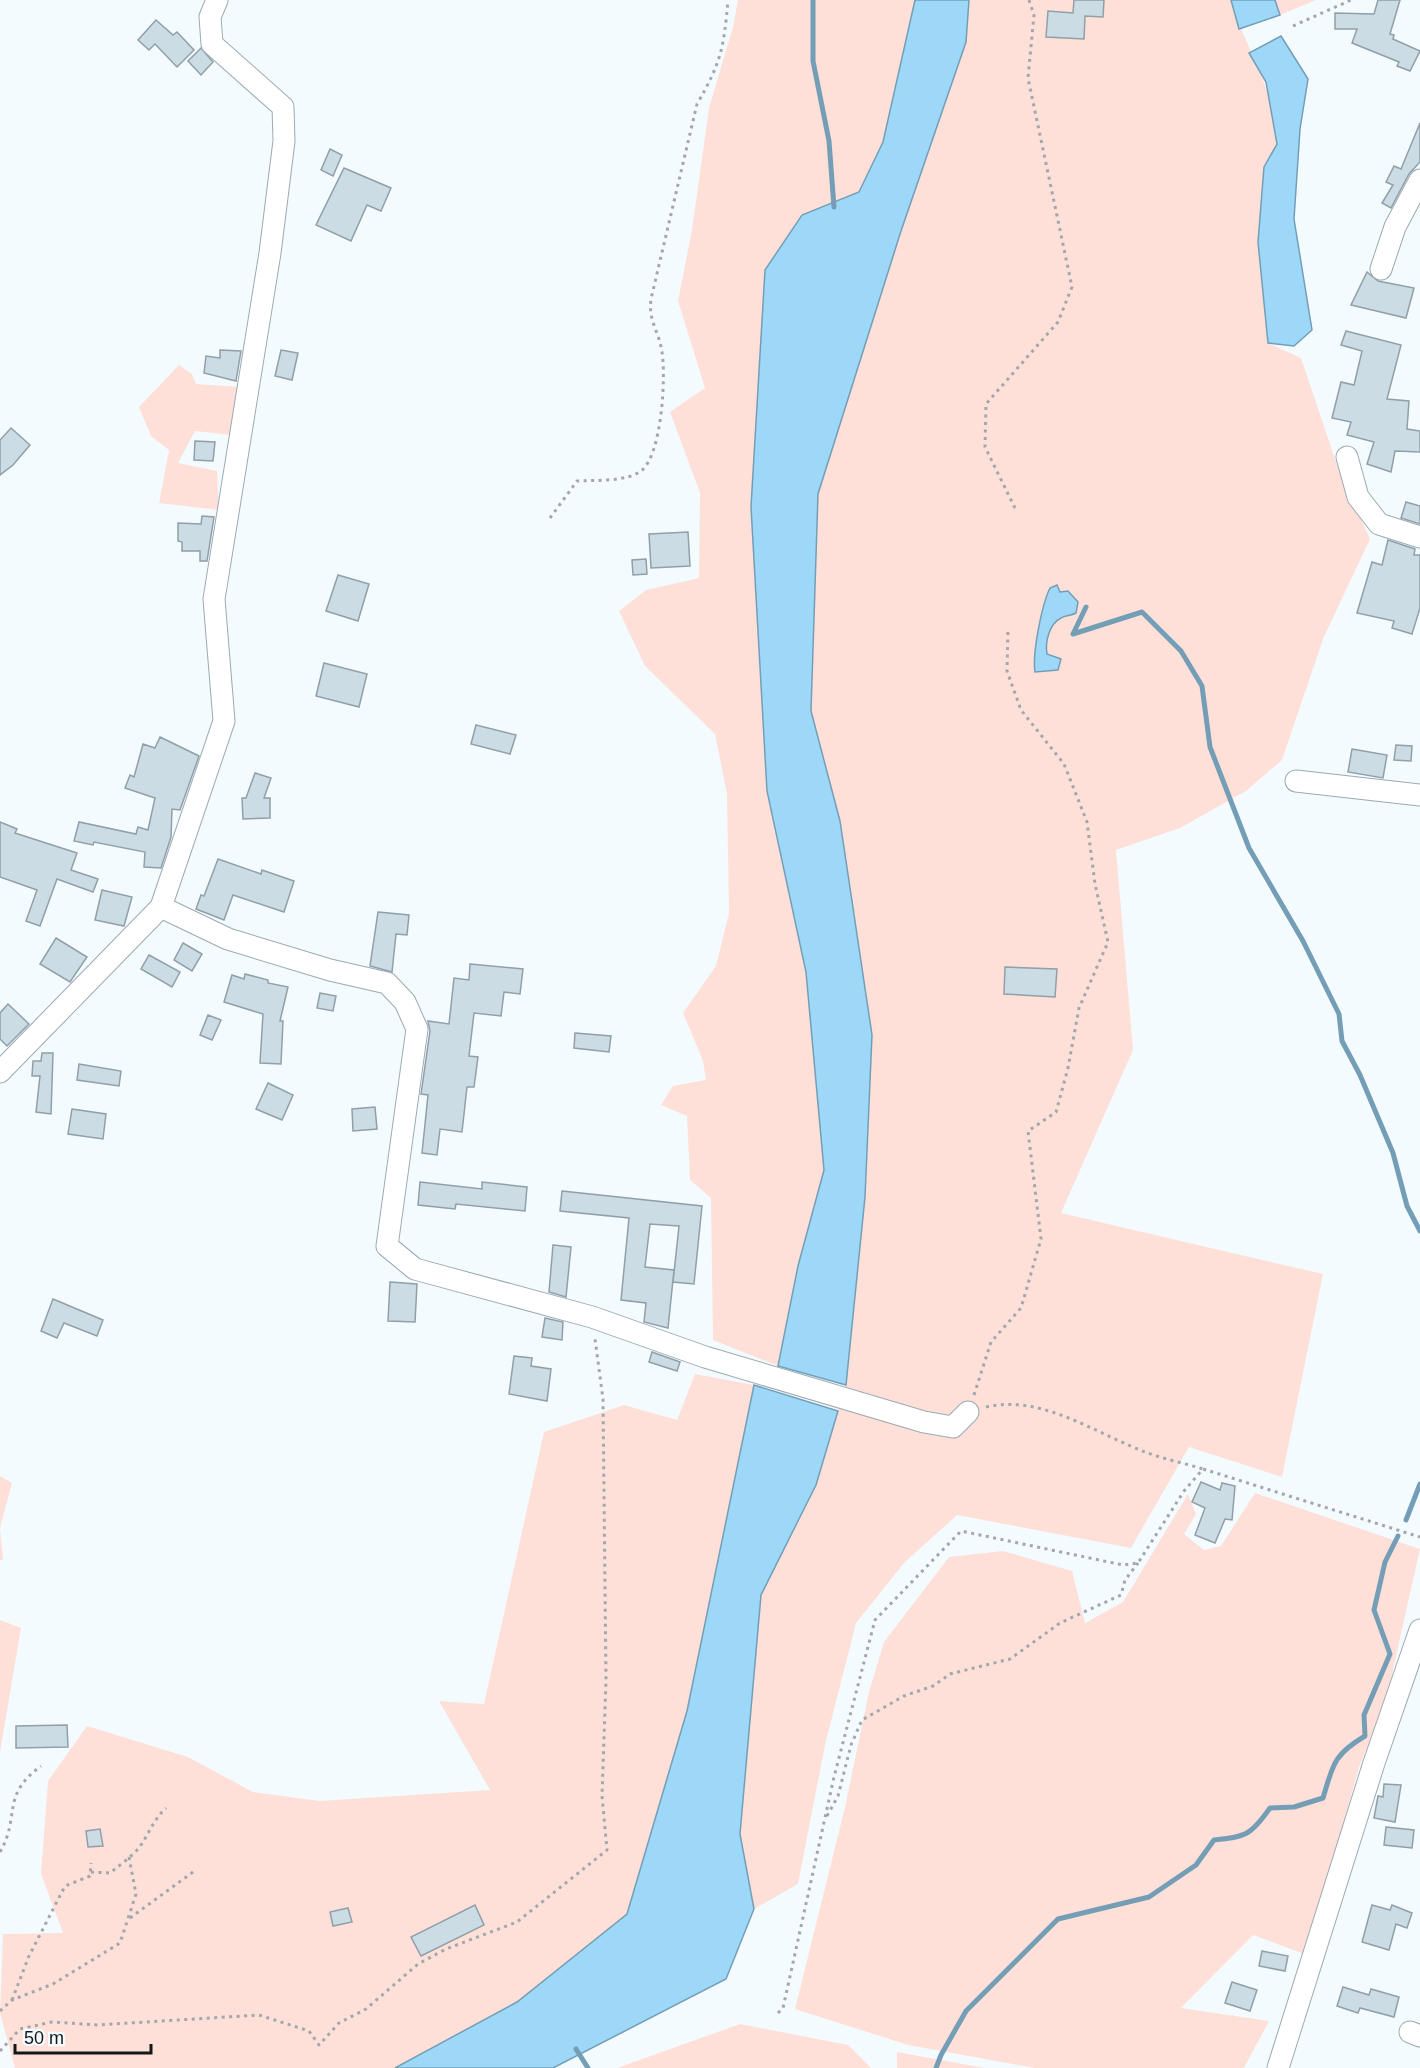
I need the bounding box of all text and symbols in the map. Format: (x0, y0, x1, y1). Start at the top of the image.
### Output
scale bar (15, 2017, 152, 2055)
text: 50 m (24, 2028, 64, 2048)

